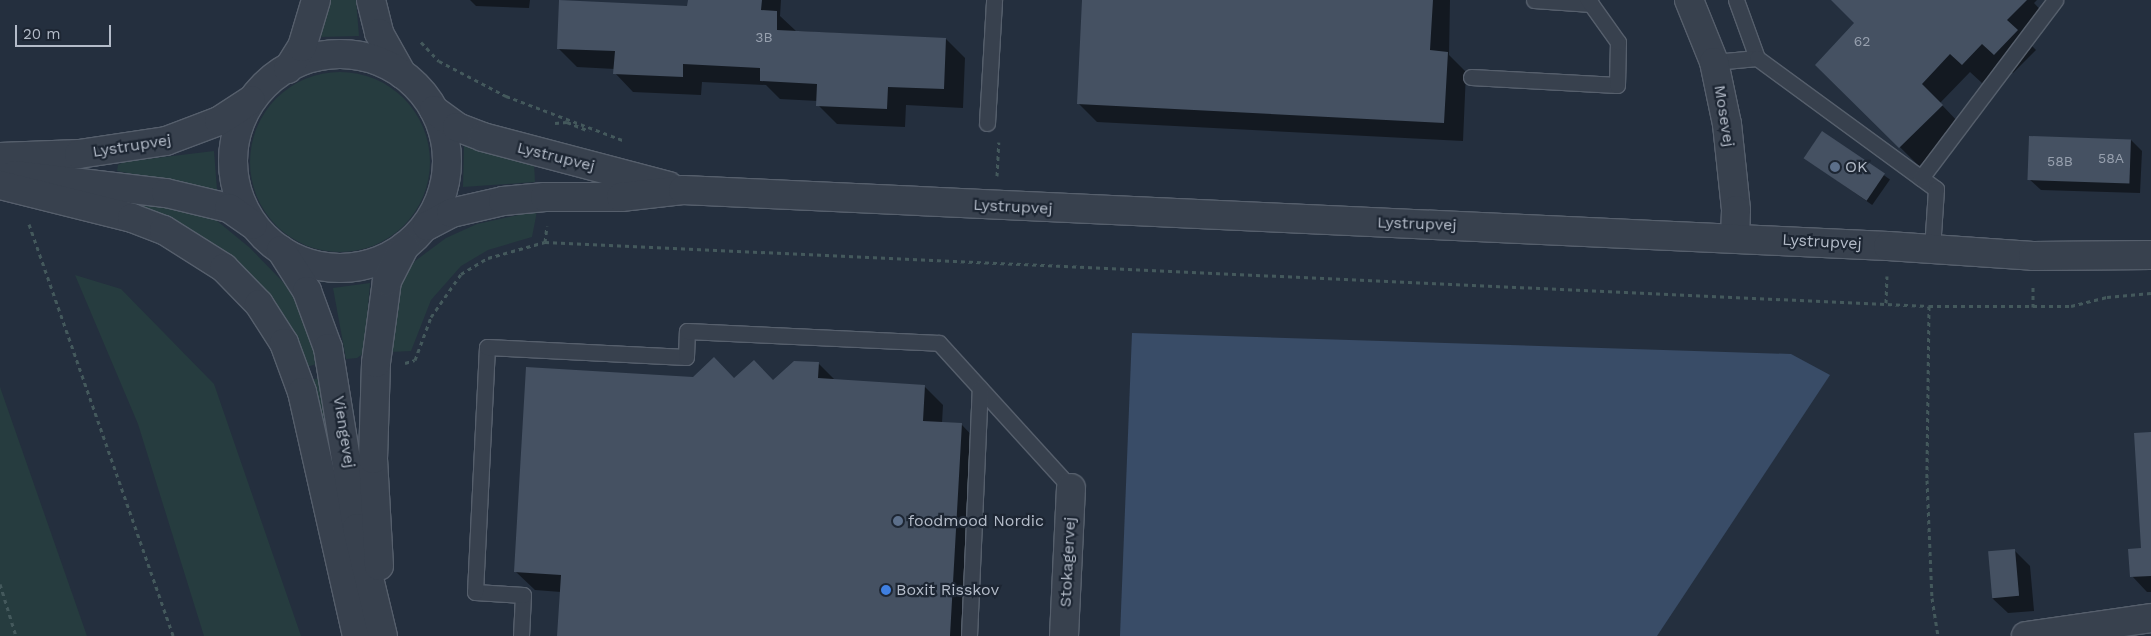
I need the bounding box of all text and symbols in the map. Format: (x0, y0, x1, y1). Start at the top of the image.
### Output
scale bar (18, 15, 114, 47)
text: 20 m (23, 25, 61, 43)
house number: 3B (755, 29, 773, 45)
house number: 62 (1854, 33, 1870, 49)
street label: Mosevej (1710, 84, 1738, 148)
street label: Lystrupvej (91, 130, 173, 162)
street label: Lystrupvej (515, 138, 597, 176)
house number: 58A (2098, 150, 2124, 166)
house number: 58B (2047, 153, 2073, 169)
place label: OK (1845, 157, 1867, 177)
marker: OK (1829, 161, 1841, 173)
street label: Lystrupvej (973, 195, 1053, 219)
street label: Lystrupvej (1377, 213, 1457, 235)
street label: Lystrupvej (1782, 230, 1862, 254)
street label: Viengevej (329, 394, 359, 470)
place label: foodmood Nordic (908, 511, 1044, 531)
marker: foodmood Nordic (892, 515, 904, 527)
street label: Stokagervej (1056, 516, 1080, 608)
place label: Boxit Risskov (896, 580, 999, 600)
marker: Boxit Risskov (880, 584, 892, 596)

